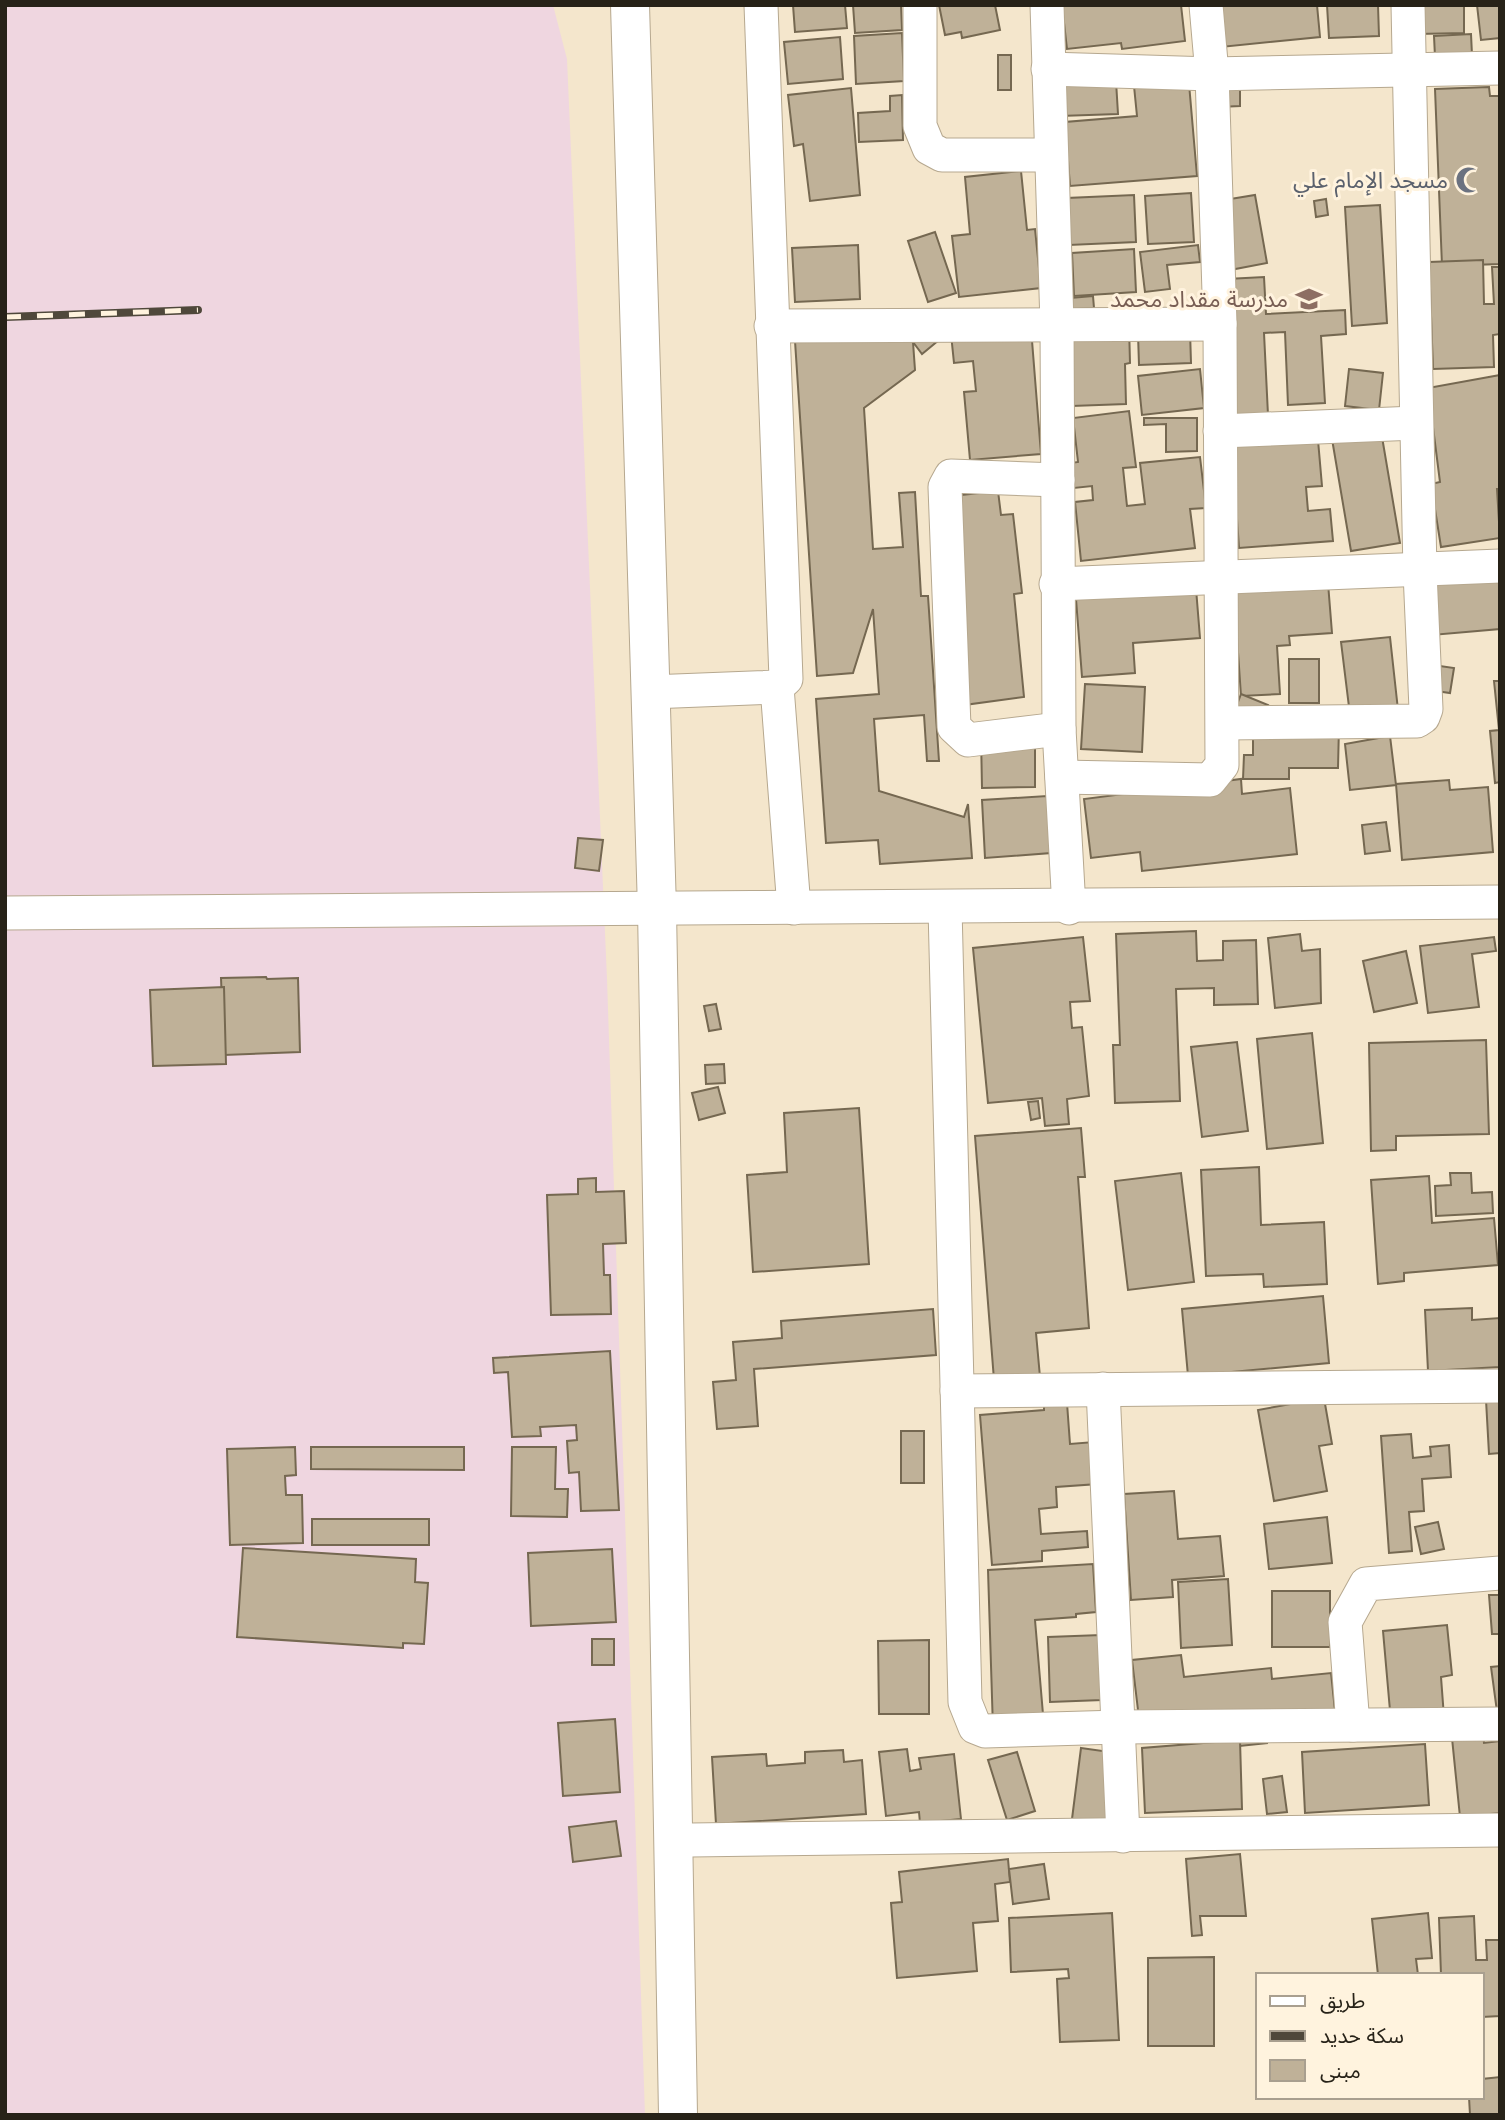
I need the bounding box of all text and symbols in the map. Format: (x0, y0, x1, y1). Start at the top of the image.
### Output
place label: مسجد الإمام علي (1293, 164, 1448, 198)
mosque icon: مسجد الإمام علي (1454, 165, 1484, 195)
place label: مدرسة مقداد محمد (1110, 283, 1288, 315)
school or university icon: مدرسة مقداد محمد (1294, 284, 1324, 314)
legend (1256, 1973, 1484, 2099)
text: طريق (1320, 1986, 1365, 2015)
text: سكة حديد (1320, 2021, 1404, 2050)
text: مبنى (1320, 2056, 1361, 2085)

